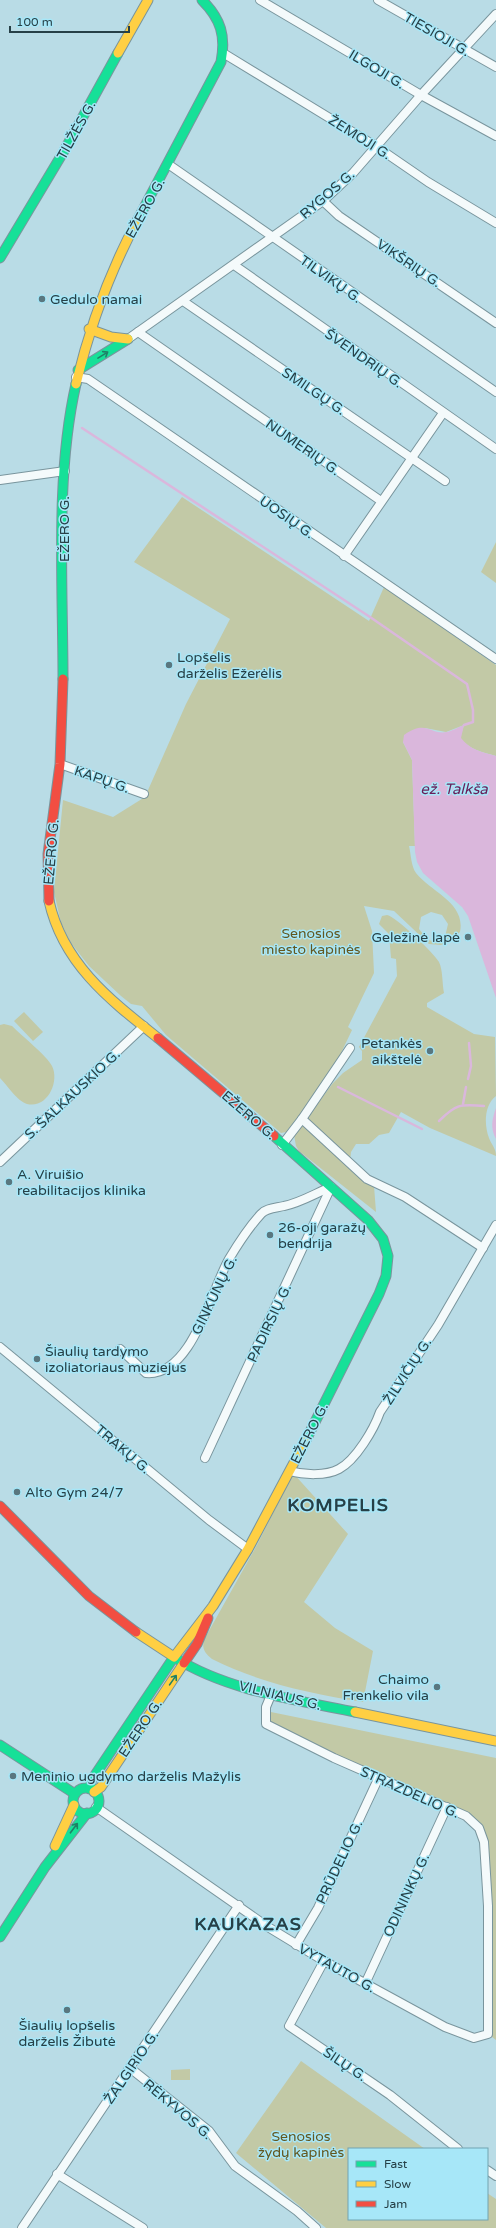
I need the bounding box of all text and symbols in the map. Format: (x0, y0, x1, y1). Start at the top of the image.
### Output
scale bar (10, 8, 129, 34)
street label: TIESIOJI G. (401, 9, 473, 60)
text: 100 m (16, 15, 53, 29)
street label: ILGOJI G. (346, 46, 408, 93)
street label: TILŽĖS G. (53, 98, 100, 163)
street label: ŽEMOJI G. (325, 111, 394, 163)
street label: RYGOS G. (296, 166, 358, 223)
street label: EŽERO G. (122, 175, 169, 241)
street label: VIKŠRIŲ G. (373, 236, 444, 291)
street label: TILVIKŲ G. (297, 252, 365, 307)
place label: Gedulo namai (50, 291, 142, 308)
marker: Gedulo namai (37, 294, 47, 304)
street label: ŠVENDRIŲ G. (321, 325, 406, 392)
one-way arrow (97, 350, 109, 358)
street label: SMILGŲ G. (279, 364, 349, 419)
street label: NUMERIŲ G. (262, 416, 343, 479)
street label: UOSIŲ G. (256, 492, 317, 542)
street label: EŽERO G. (56, 496, 73, 562)
place label: Lopšelis darželis Ežerėlis (177, 649, 282, 682)
marker: Lopšelis darželis Ežerėlis (164, 660, 174, 670)
street label: KAPŲ G. (72, 762, 132, 797)
water label: ež. Talkša (420, 780, 488, 798)
street label: EŽERO G. (40, 818, 63, 886)
park label: Senosios miesto kapinės (261, 925, 361, 958)
place label: Geležinė lapė (371, 929, 460, 946)
marker: Geležinė lapė (463, 932, 473, 942)
place label: Petankės aikštelė (361, 1035, 422, 1068)
street label: S. ŠALKAUSKIO G. (21, 1046, 124, 1143)
marker: Petankės aikštelė (425, 1046, 435, 1056)
street label: EŽERO G. (218, 1087, 279, 1143)
place label: A. Viruišio reabilitacijos klinika (17, 1166, 146, 1199)
marker: A. Viruišio reabilitacijos klinika (4, 1177, 14, 1187)
place label: 26-oji garažų bendrija (278, 1219, 366, 1252)
marker: 26-oji garažų bendrija (265, 1230, 275, 1240)
street label: GINKŪNŲ G. (188, 1253, 241, 1337)
street label: PADIRSIŲ G. (244, 1281, 295, 1365)
street label: ŽILVIČIŲ G. (380, 1335, 435, 1408)
place label: Šiaulių tardymo izoliatoriaus muziejus (45, 1343, 187, 1376)
marker: Šiaulių tardymo izoliatoriaus muziejus (32, 1354, 42, 1364)
street label: EŽERO G. (287, 1400, 332, 1466)
street label: TRAKŲ G. (92, 1421, 154, 1477)
place label: Alto Gym 24/7 (25, 1484, 124, 1501)
marker: Alto Gym 24/7 (12, 1487, 22, 1497)
district label: KOMPELIS (287, 1494, 389, 1516)
place label: Chaimo Frenkelio vila (342, 1671, 429, 1704)
one-way arrow (169, 1675, 177, 1686)
street label: VILNIAUS G. (237, 1677, 323, 1714)
marker: Chaimo Frenkelio vila (432, 1682, 442, 1692)
street label: EŽERO G. (115, 1696, 166, 1760)
street label: STRAZDELIO G. (358, 1763, 462, 1822)
place label: Meninio ugdymo darželis Mažylis (21, 1768, 241, 1785)
marker: Meninio ugdymo darželis Mažylis (8, 1771, 18, 1781)
street label: PRŪDELIO G. (313, 1818, 366, 1907)
one-way arrow (70, 1823, 78, 1834)
street label: ODININKŲ G. (380, 1851, 433, 1940)
district label: KAUKAZAS (194, 1913, 302, 1935)
street label: VYTAUTO G. (295, 1940, 378, 1997)
marker: Šiaulių lopšelis darželis Žibutė (62, 2005, 72, 2015)
place label: Šiaulių lopšelis darželis Žibutė (18, 2017, 116, 2050)
street label: ŽALGIRIO G. (101, 2027, 162, 2107)
street label: ŠILŲ G. (320, 2044, 370, 2085)
street label: RĖKYVOS G. (140, 2076, 216, 2143)
park label: Senosios žydų kapinės (258, 2128, 344, 2161)
legend (348, 2148, 488, 2220)
text: Fast (384, 2157, 408, 2171)
text: Slow (384, 2177, 411, 2191)
text: Jam (384, 2197, 407, 2211)

